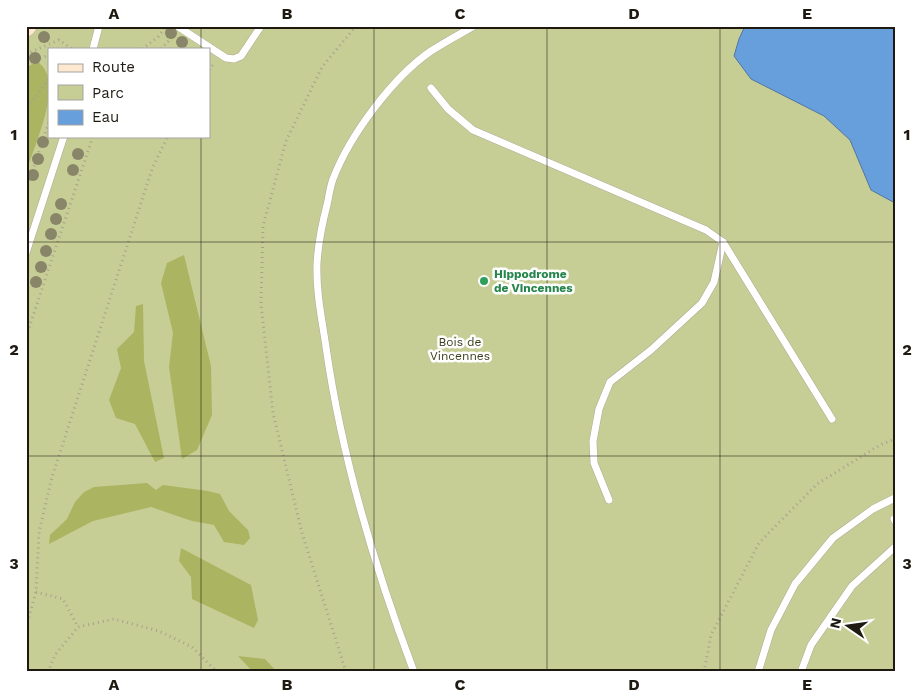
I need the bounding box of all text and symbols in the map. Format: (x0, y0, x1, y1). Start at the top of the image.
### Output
text: A (109, 4, 120, 23)
text: B (282, 4, 293, 23)
text: C (455, 4, 466, 23)
text: D (628, 4, 640, 23)
text: E (802, 4, 812, 23)
legend (48, 48, 210, 138)
text: Route (92, 58, 135, 76)
text: Parc (92, 84, 124, 102)
text: Eau (92, 108, 119, 126)
text: 1 (11, 125, 17, 144)
text: 1 (904, 125, 910, 144)
place label: Hippodrome de Vincennes (494, 267, 573, 295)
marker: Hippodrome de Vincennes (478, 275, 490, 287)
park label: Bois de Vincennes (430, 335, 490, 363)
text: 2 (9, 340, 19, 359)
text: 2 (902, 340, 912, 359)
text: 3 (9, 554, 19, 573)
text: 3 (902, 554, 912, 573)
north arrow (824, 600, 874, 650)
text: N (826, 616, 844, 630)
text: A (109, 675, 120, 694)
text: B (282, 675, 293, 694)
text: C (455, 675, 466, 694)
text: D (628, 675, 640, 694)
text: E (802, 675, 812, 694)

